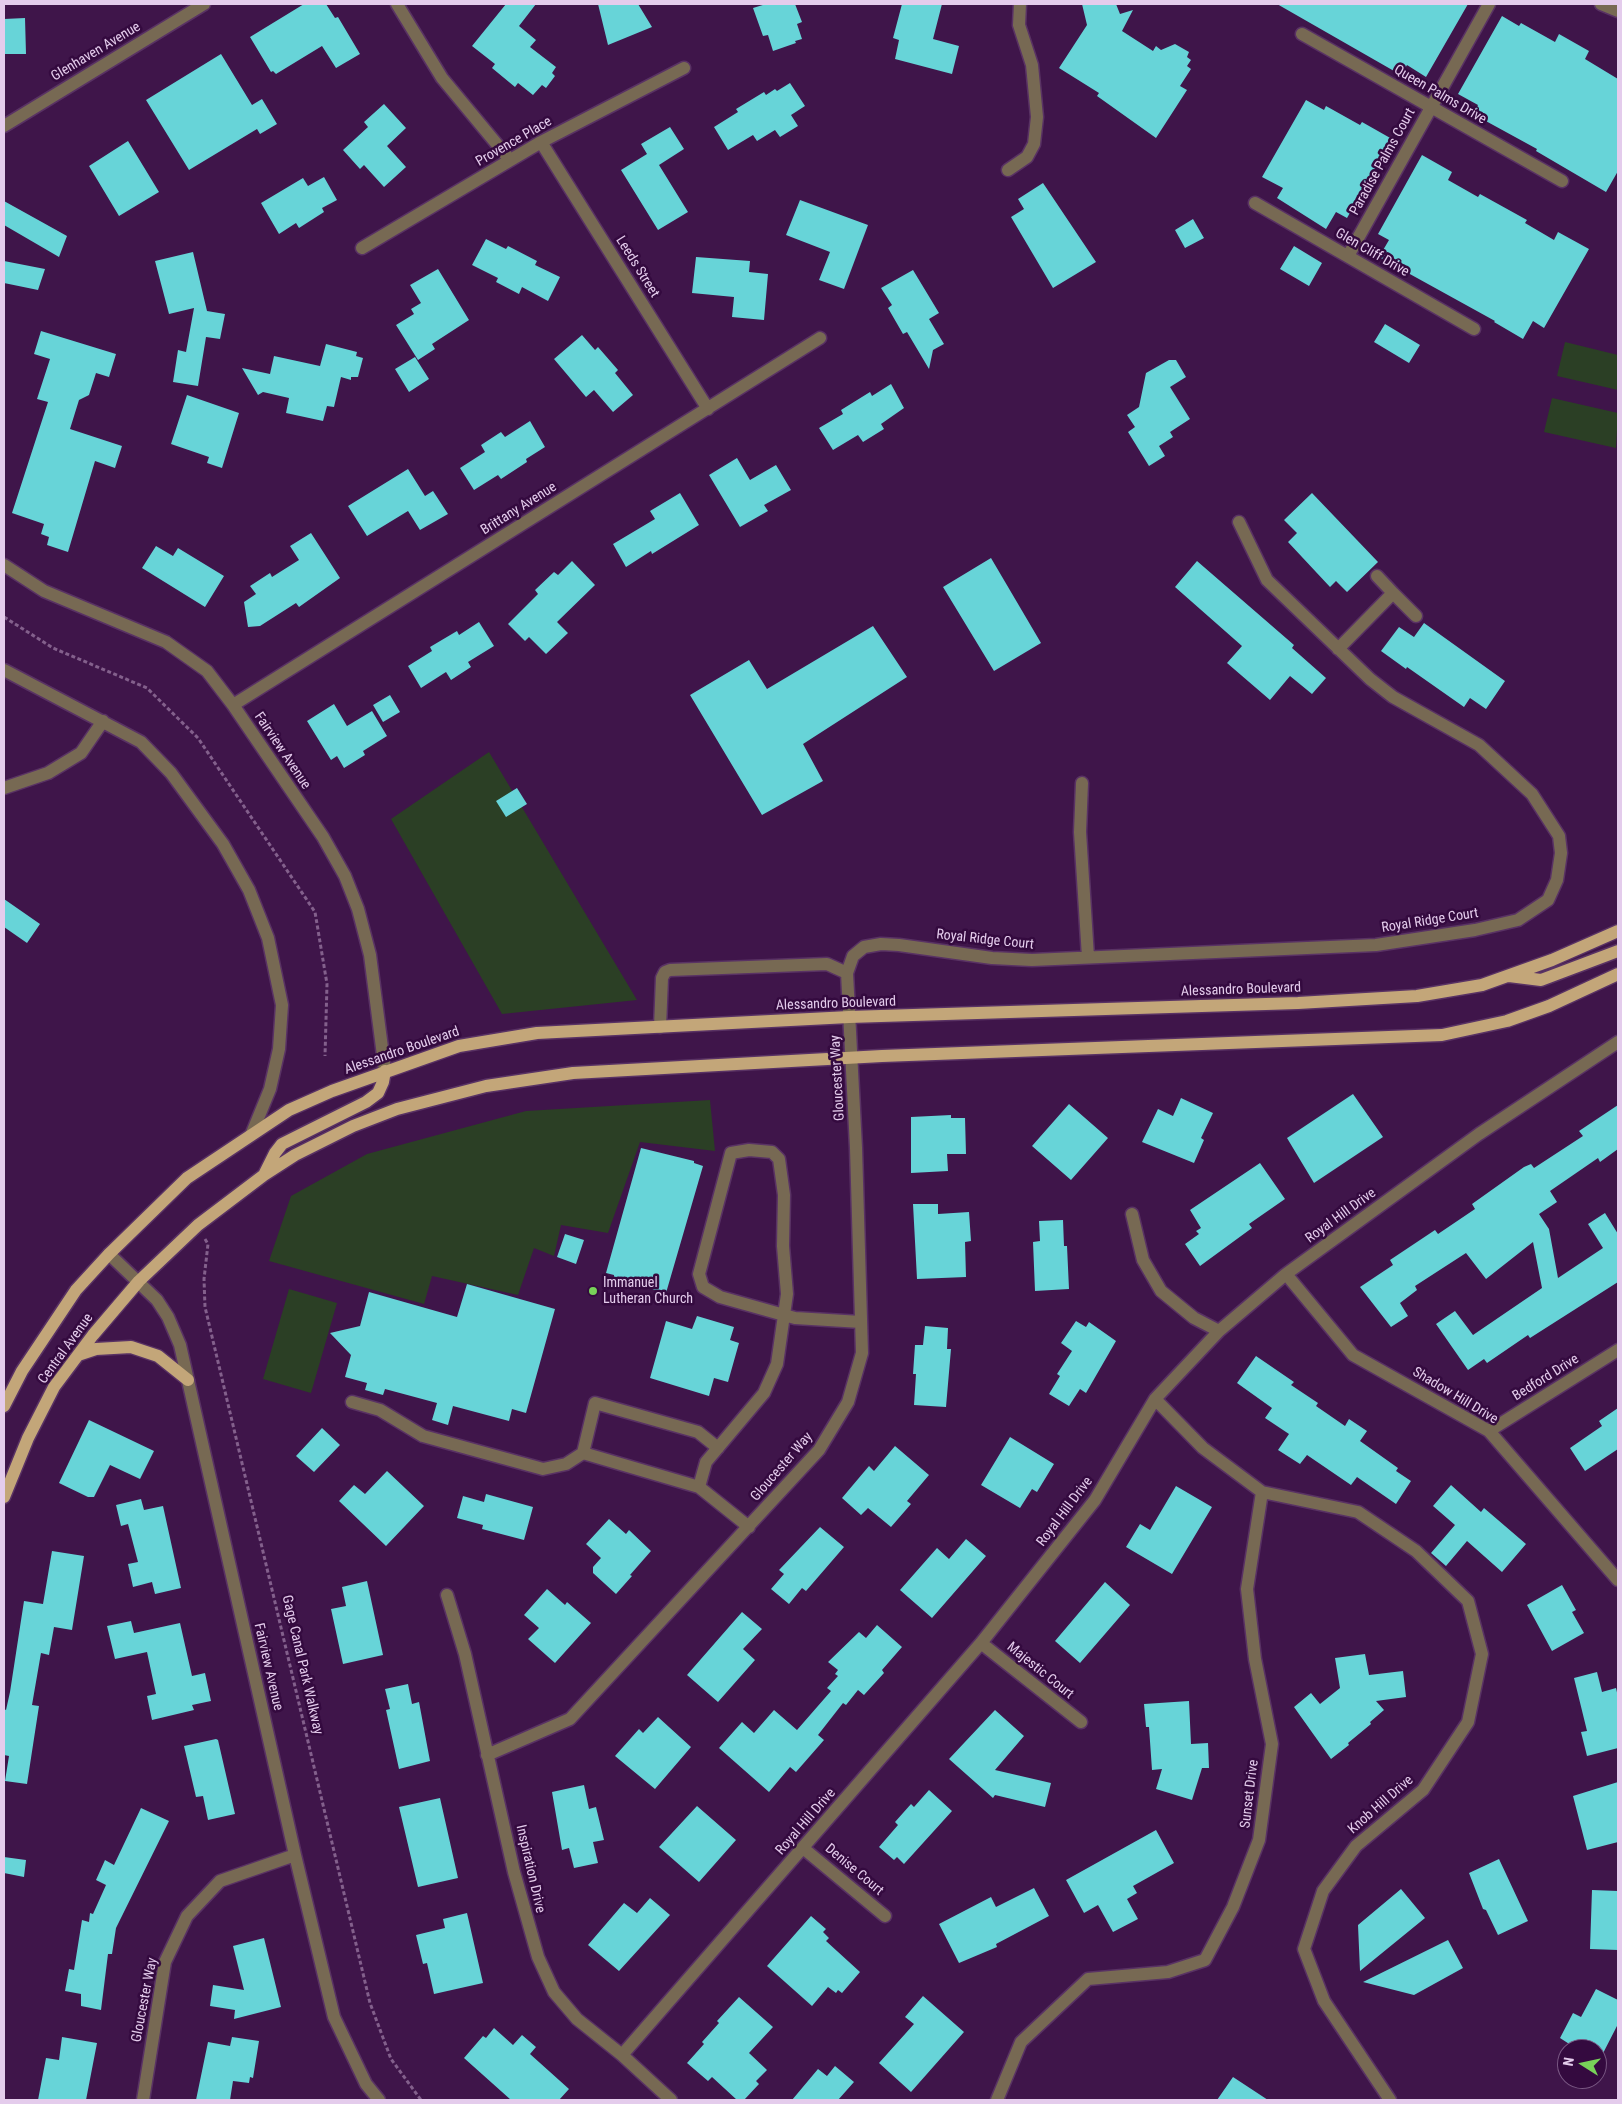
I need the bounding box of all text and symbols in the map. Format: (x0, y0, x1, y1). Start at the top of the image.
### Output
street label: Glenhaven Avenue (48, 19, 144, 85)
street label: Queen Palms Drive (1391, 62, 1489, 128)
street label: Paradise Palms Court (1347, 106, 1419, 218)
street label: Provence Place (473, 113, 555, 171)
street label: Glen Cliff Drive (1332, 225, 1412, 281)
street label: Leeds Street (612, 233, 662, 301)
street label: Brittany Avenue (478, 479, 560, 539)
street label: Fairview Avenue (250, 709, 314, 793)
street label: Royal Ridge Court (1380, 905, 1480, 937)
street label: Royal Ridge Court (935, 927, 1035, 953)
street label: Alessandro Boulevard (1181, 980, 1301, 1000)
street label: Alessandro Boulevard (776, 994, 896, 1014)
street label: Alessandro Boulevard (342, 1023, 462, 1079)
street label: Gloucester Way (827, 1035, 849, 1121)
street label: Royal Hill Drive (1303, 1185, 1379, 1247)
place label: Immanuel Lutheran Church (603, 1275, 693, 1308)
marker: Immanuel Lutheran Church (587, 1285, 599, 1297)
street label: Central Avenue (35, 1311, 97, 1387)
street label: Bedford Drive (1510, 1351, 1582, 1405)
street label: Shadow Hill Drive (1409, 1364, 1501, 1428)
street label: Gloucester Way (748, 1429, 816, 1505)
street label: Royal Hill Drive (1033, 1474, 1097, 1550)
street label: Gage Canal Park Walkway (278, 1594, 326, 1736)
street label: Fairview Avenue (250, 1622, 286, 1712)
street label: Majestic Court (1003, 1639, 1077, 1703)
street label: Sunset Drive (1237, 1759, 1263, 1829)
street label: Knob Hill Drive (1345, 1772, 1417, 1838)
street label: Royal Hill Drive (773, 1785, 839, 1859)
street label: Inspiration Drive (512, 1823, 548, 1915)
street label: Denise Court (821, 1841, 887, 1899)
street label: Gloucester Way (129, 1956, 161, 2044)
north arrow (1557, 2039, 1607, 2089)
text: N (1560, 2056, 1577, 2067)

